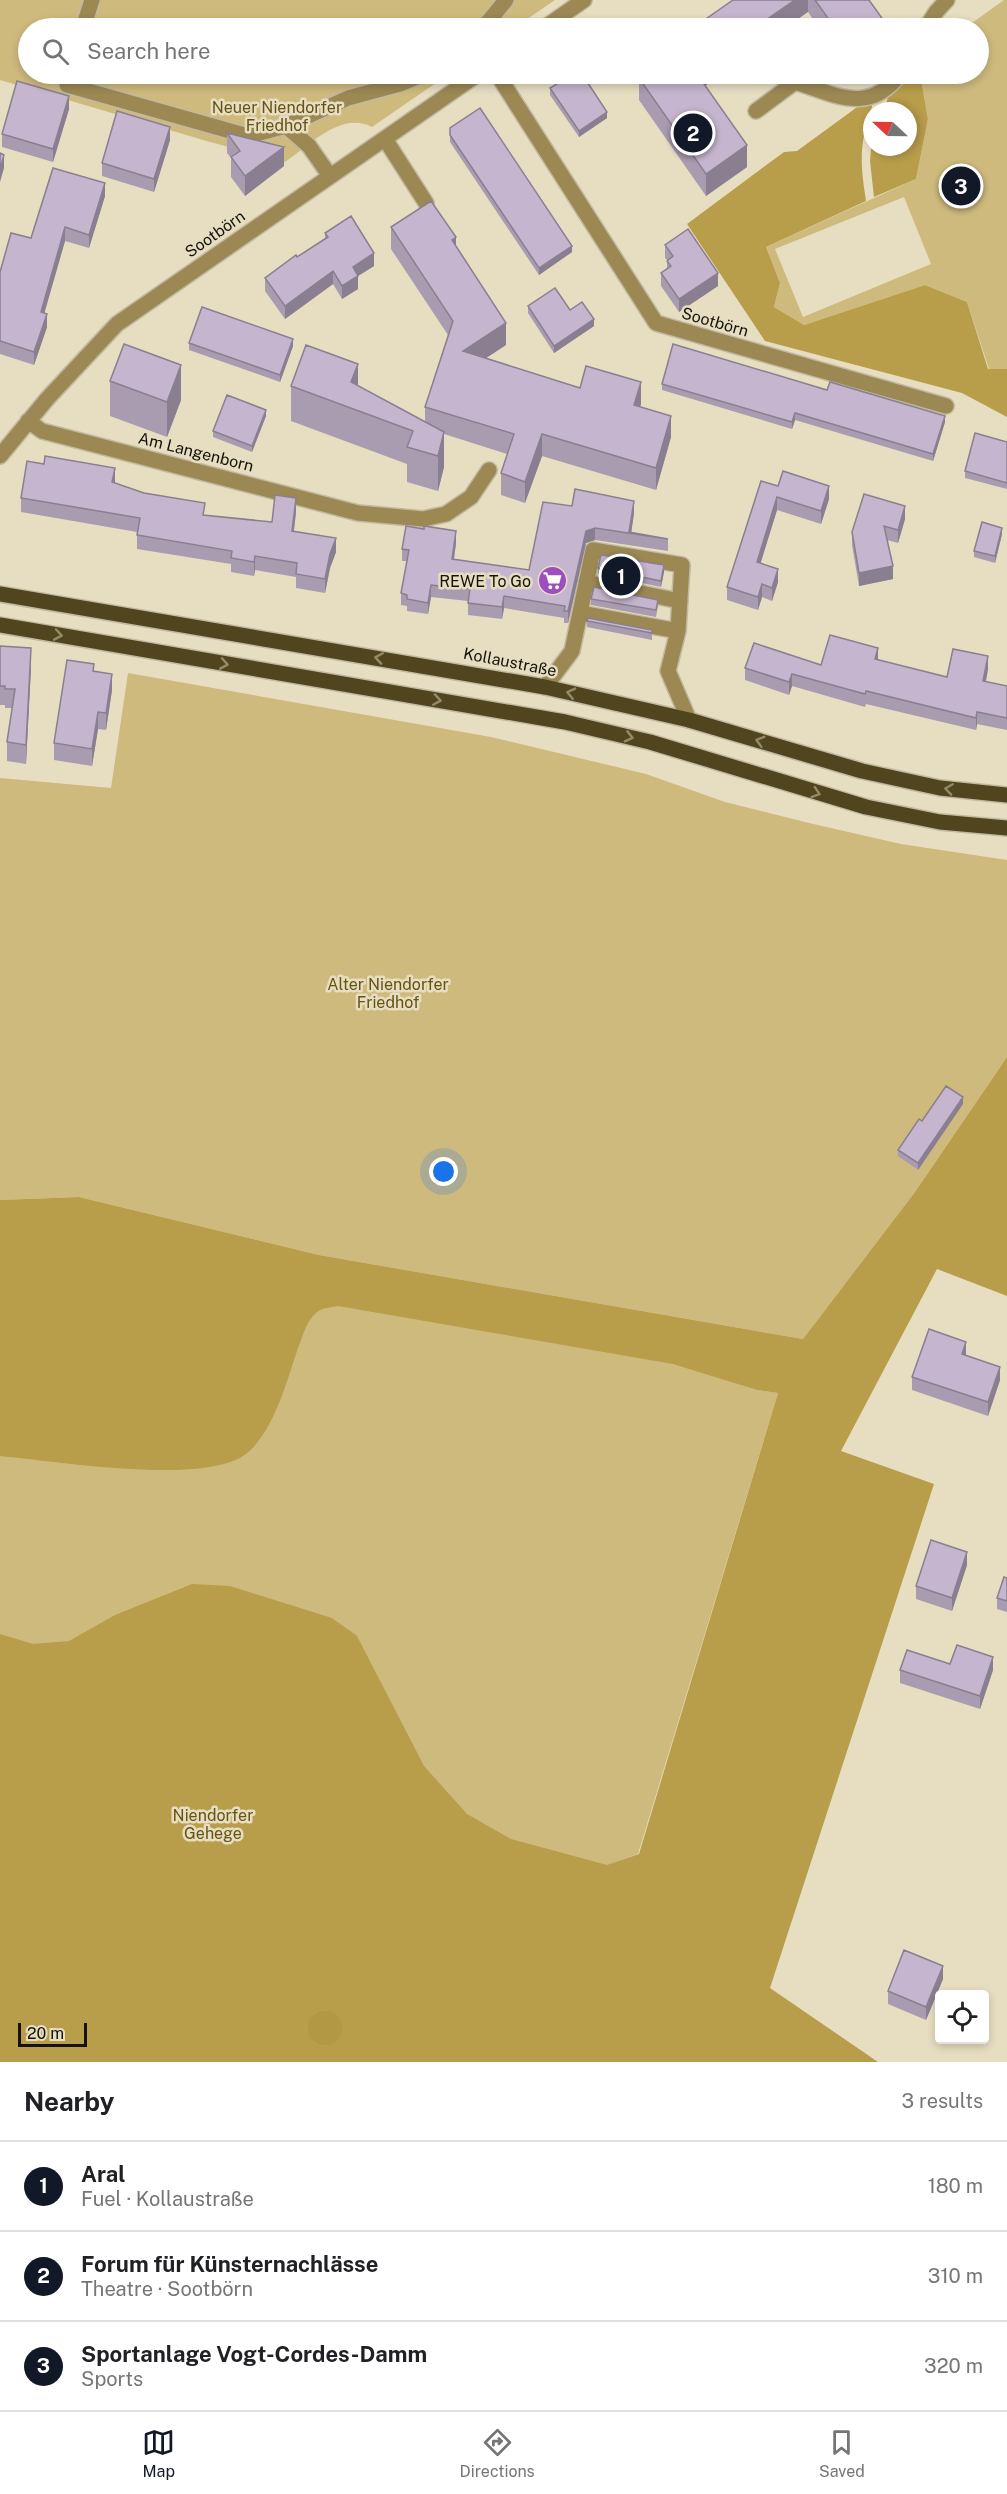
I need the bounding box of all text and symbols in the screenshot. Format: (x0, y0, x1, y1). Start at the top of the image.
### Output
search box (18, 18, 989, 84)
icon: search (39, 35, 72, 68)
text: Search here (87, 38, 211, 64)
park label: Neuer Niendorfer Friedhof (212, 98, 342, 135)
north arrow (863, 102, 917, 156)
pin: 2 (674, 110, 712, 156)
pin: 3 (942, 164, 980, 208)
street label: Sootbörn (181, 207, 249, 261)
street label: Sootbörn (679, 303, 751, 341)
street label: Am Langenborn (136, 428, 256, 476)
pin: 1 (602, 554, 640, 598)
supermarket icon: REWE To Go (536, 565, 568, 597)
place label: REWE To Go (439, 572, 531, 591)
one-way arrow (52, 628, 62, 641)
street label: Kollaustraße (462, 644, 558, 680)
one-way arrow (375, 652, 384, 664)
one-way arrow (219, 657, 229, 670)
one-way arrow (566, 687, 576, 700)
one-way arrow (433, 694, 442, 706)
one-way arrow (623, 730, 633, 743)
one-way arrow (755, 736, 766, 748)
one-way arrow (944, 783, 953, 795)
one-way arrow (810, 786, 821, 798)
park label: Alter Niendorfer Friedhof (327, 975, 449, 1012)
your location (429, 1157, 458, 1186)
park label: Niendorfer Gehege (173, 1806, 253, 1843)
map controls (935, 1990, 989, 2044)
button: locate (935, 1990, 989, 2044)
scale bar (18, 2020, 87, 2048)
text: 20 m (27, 2024, 64, 2043)
text: Nearby (24, 2086, 114, 2117)
text: 3 results (902, 2089, 983, 2113)
text: Aral (81, 2161, 126, 2187)
text: 1 (39, 2174, 48, 2198)
text: 180 m (928, 2174, 983, 2198)
text: Fuel · Kollaustraße (81, 2187, 254, 2211)
text: Forum für Künsternachlässe (81, 2251, 378, 2277)
text: 2 (37, 2264, 50, 2288)
text: 310 m (928, 2264, 983, 2288)
text: Theatre · Sootbörn (81, 2277, 253, 2301)
text: Sportanlage Vogt-Cordes-Damm (81, 2341, 427, 2367)
text: 3 (37, 2354, 50, 2378)
text: 320 m (924, 2354, 983, 2378)
text: Sports (81, 2367, 143, 2391)
tab: Map (142, 2426, 175, 2481)
tab: Directions (460, 2426, 535, 2481)
tab: Saved (819, 2426, 865, 2481)

